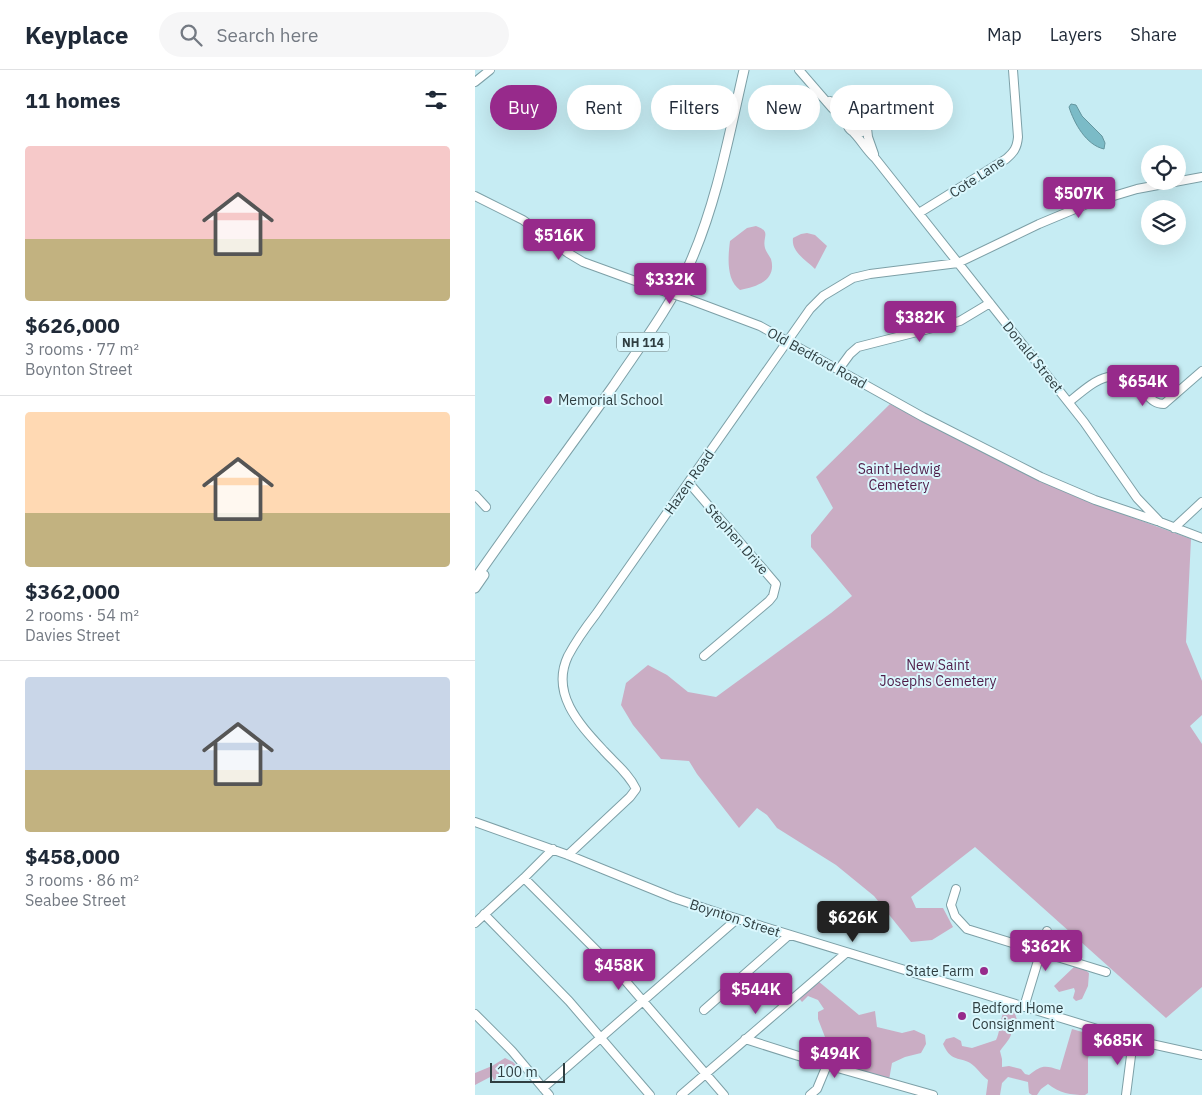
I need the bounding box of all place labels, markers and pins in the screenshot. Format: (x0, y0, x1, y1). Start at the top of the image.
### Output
pin: $507K (1044, 176, 1114, 219)
pin: $516K (524, 218, 594, 261)
pin: $332K (635, 262, 705, 305)
pin: $382K (885, 300, 955, 343)
pin: $654K (1108, 364, 1178, 407)
place label: Memorial School (558, 391, 663, 409)
marker: Memorial School (542, 394, 554, 406)
pin: $626K (818, 900, 888, 943)
pin: $362K (1011, 930, 1081, 972)
pin: $458K (584, 948, 654, 991)
place label: State Farm (906, 962, 974, 980)
marker: State Farm (978, 965, 990, 977)
pin: $544K (721, 972, 791, 1015)
place label: Bedford Home Consignment (972, 999, 1064, 1033)
marker: Bedford Home Consignment (956, 1010, 968, 1022)
pin: $685K (1083, 1024, 1153, 1066)
pin: $494K (800, 1036, 870, 1079)

